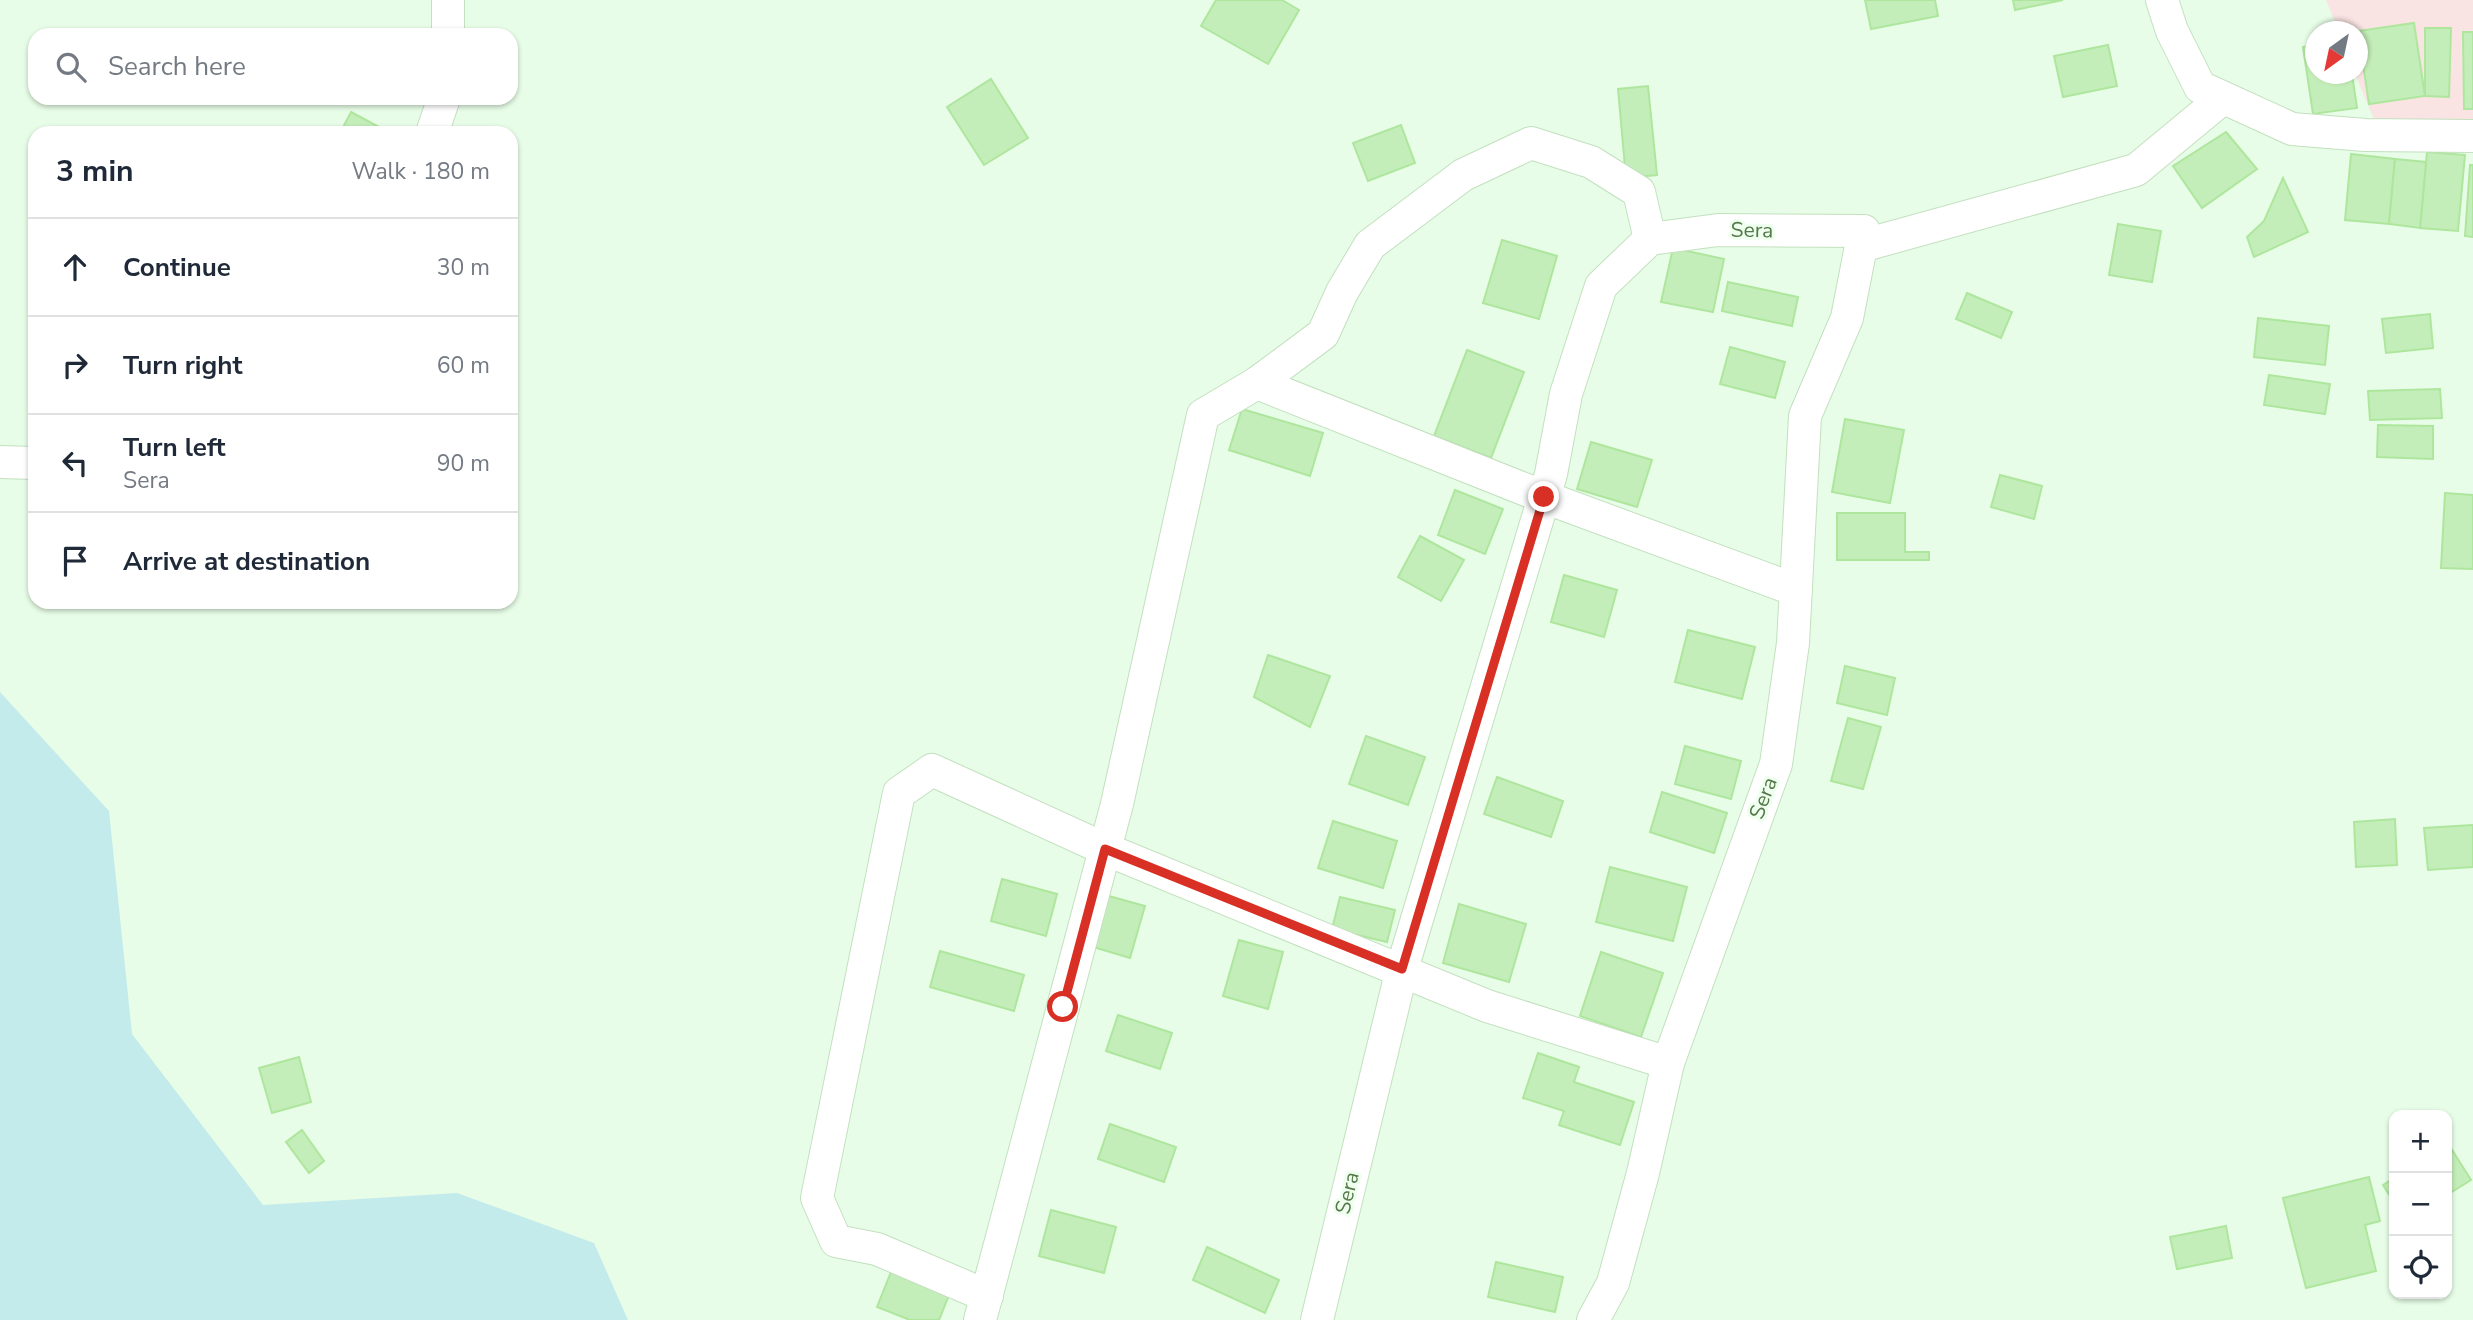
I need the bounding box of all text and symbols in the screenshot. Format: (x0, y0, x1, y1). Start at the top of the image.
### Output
north arrow (2305, 21, 2368, 84)
search box (28, 28, 518, 105)
icon: search (52, 48, 90, 86)
text: Search here (108, 49, 246, 84)
text: 3 min (56, 151, 134, 192)
text: Walk · 180 m (351, 156, 490, 187)
street label: Sera (1730, 216, 1774, 244)
icon: ahead (56, 248, 94, 286)
text: Continue (123, 250, 231, 285)
text: 30 m (437, 252, 490, 283)
icon: right (56, 346, 94, 384)
text: Turn right (123, 348, 242, 383)
text: 60 m (437, 350, 490, 381)
text: Turn left (123, 430, 226, 465)
icon: left (56, 444, 94, 482)
text: 90 m (437, 448, 490, 479)
text: Sera (123, 465, 170, 496)
route end (1528, 481, 1559, 512)
icon: arrive (56, 542, 94, 580)
text: Arrive at destination (123, 544, 370, 579)
street label: Sera (1742, 773, 1784, 823)
route start (1047, 991, 1078, 1022)
map controls (2389, 1110, 2452, 1299)
button: + (2389, 1110, 2452, 1173)
street label: Sera (1328, 1169, 1366, 1217)
button: − (2389, 1173, 2452, 1236)
button: locate (2389, 1236, 2452, 1299)

